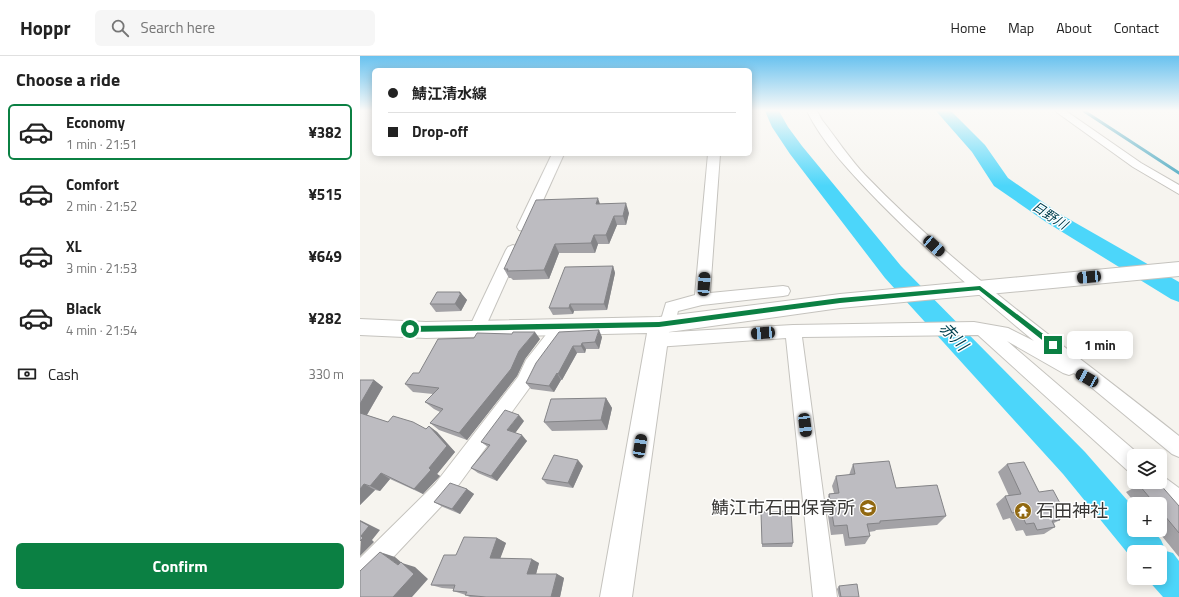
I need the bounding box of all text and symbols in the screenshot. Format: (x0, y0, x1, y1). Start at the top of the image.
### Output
search box (95, 10, 375, 46)
text: Hoppr (20, 13, 71, 42)
text: Search here (141, 16, 215, 39)
icon: search (109, 17, 131, 39)
text: Home (951, 17, 986, 38)
text: Map (1008, 17, 1034, 38)
text: About (1056, 17, 1092, 38)
text: Contact (1114, 17, 1159, 38)
text: Choose a ride (16, 66, 120, 93)
text: 鯖江清水線 (412, 82, 487, 105)
text: Economy (66, 111, 125, 134)
icon: car (18, 114, 54, 150)
text: Drop-off (412, 120, 468, 143)
text: ¥382 (308, 121, 342, 144)
text: 1 min · 21:51 (66, 134, 137, 154)
text: Comfort (66, 173, 119, 196)
icon: car (18, 176, 54, 212)
text: ¥515 (308, 183, 342, 206)
text: 2 min · 21:52 (66, 196, 137, 216)
water label: 日野川 (1028, 196, 1073, 235)
car (921, 234, 947, 258)
text: XL (66, 235, 82, 258)
icon: car (18, 238, 54, 274)
text: ¥649 (308, 245, 342, 268)
text: 3 min · 21:53 (66, 258, 137, 278)
car (1077, 270, 1101, 284)
car (697, 272, 711, 296)
text: Black (66, 297, 101, 320)
icon: car (18, 300, 54, 336)
text: ¥282 (308, 307, 342, 330)
water label: 赤川 (934, 316, 975, 357)
text: 4 min · 21:54 (66, 320, 137, 340)
route start (401, 320, 419, 338)
car (751, 326, 775, 340)
callout: 1 min (1067, 331, 1133, 359)
text: 1 min (1084, 335, 1116, 355)
route end (1044, 336, 1062, 354)
icon: cash (16, 363, 38, 385)
text: Cash (48, 363, 79, 386)
text: 330 m (308, 364, 344, 384)
car (1074, 367, 1100, 389)
car (798, 412, 812, 438)
car (632, 433, 648, 459)
map controls (1127, 449, 1167, 585)
button: layers (1127, 449, 1167, 489)
place label: 鯖江市石田保育所 (711, 494, 855, 521)
place label: 石田神社 (1036, 497, 1108, 524)
button: + (1127, 497, 1167, 537)
school or university icon: 鯖江市石田保育所 (858, 498, 878, 518)
temple icon: 石田神社 (1013, 501, 1033, 521)
button: Confirm (16, 543, 344, 589)
button: − (1127, 545, 1167, 585)

